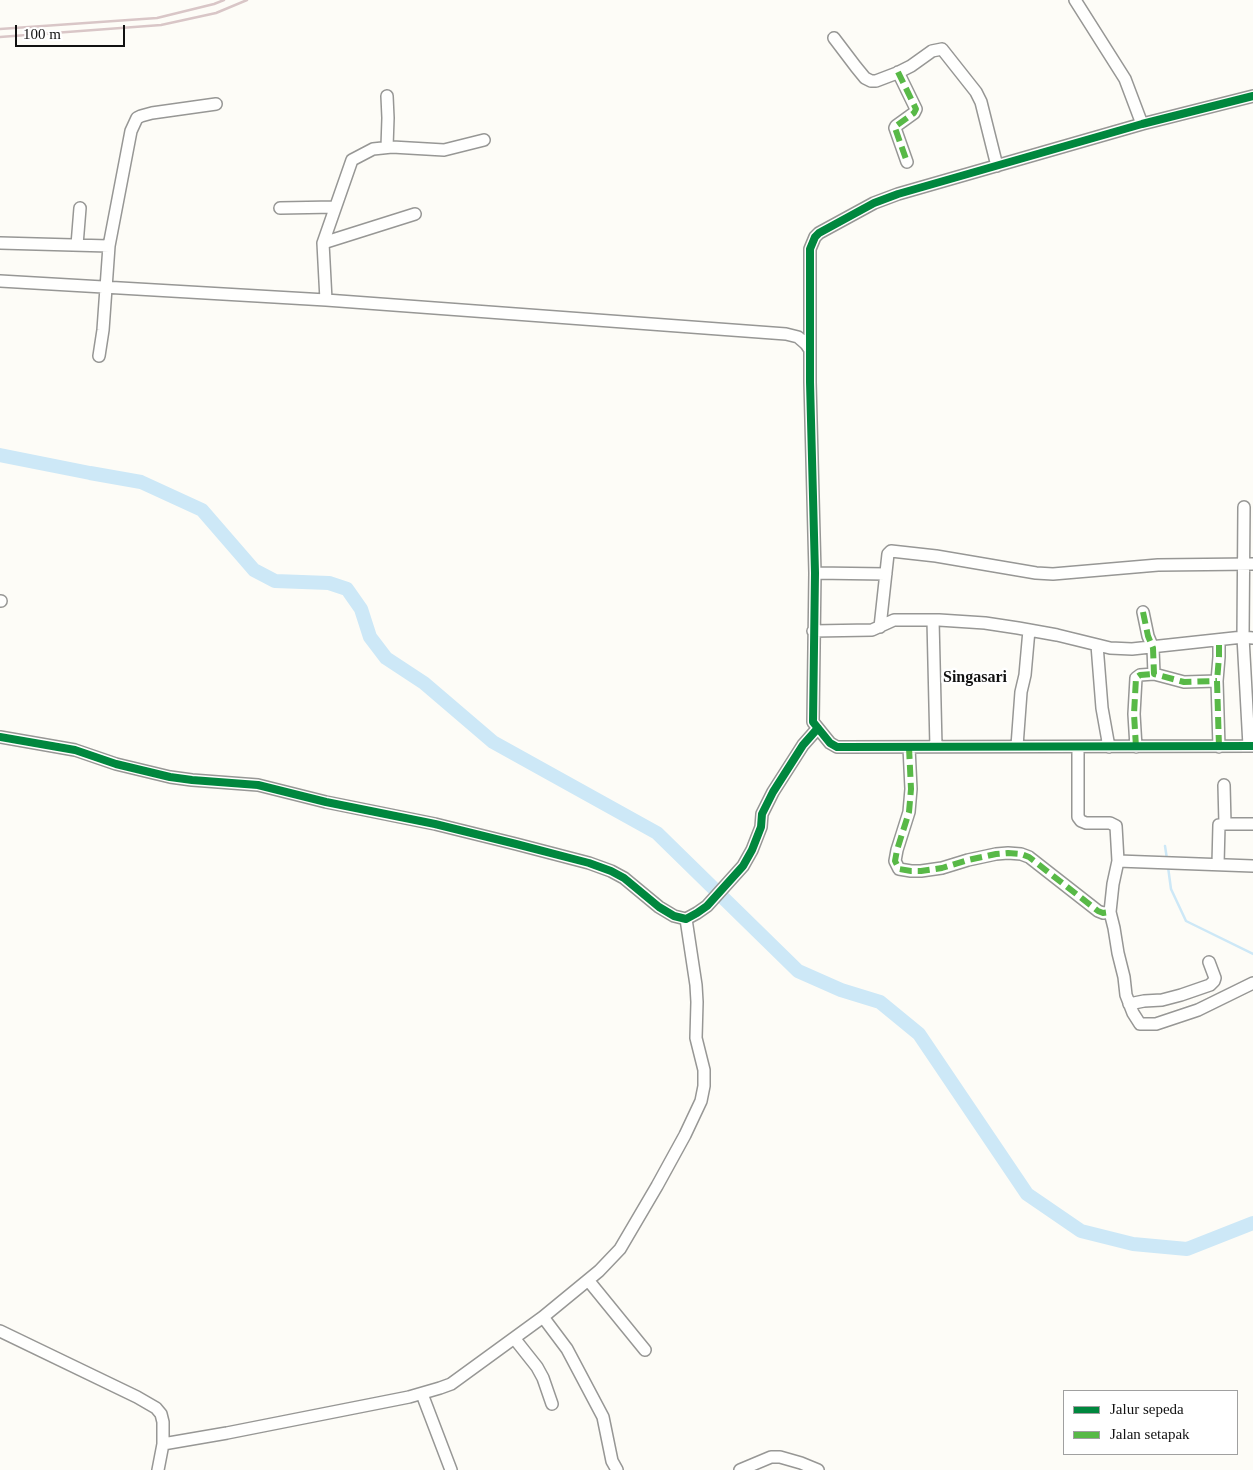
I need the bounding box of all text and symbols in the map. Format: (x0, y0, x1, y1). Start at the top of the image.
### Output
scale bar (18, 15, 128, 47)
text: 100 m (23, 26, 61, 42)
district label: Singasari (943, 668, 1007, 688)
legend (1063, 1390, 1238, 1455)
text: Jalur sepeda (1110, 1401, 1184, 1417)
text: Jalan setapak (1110, 1426, 1190, 1442)

